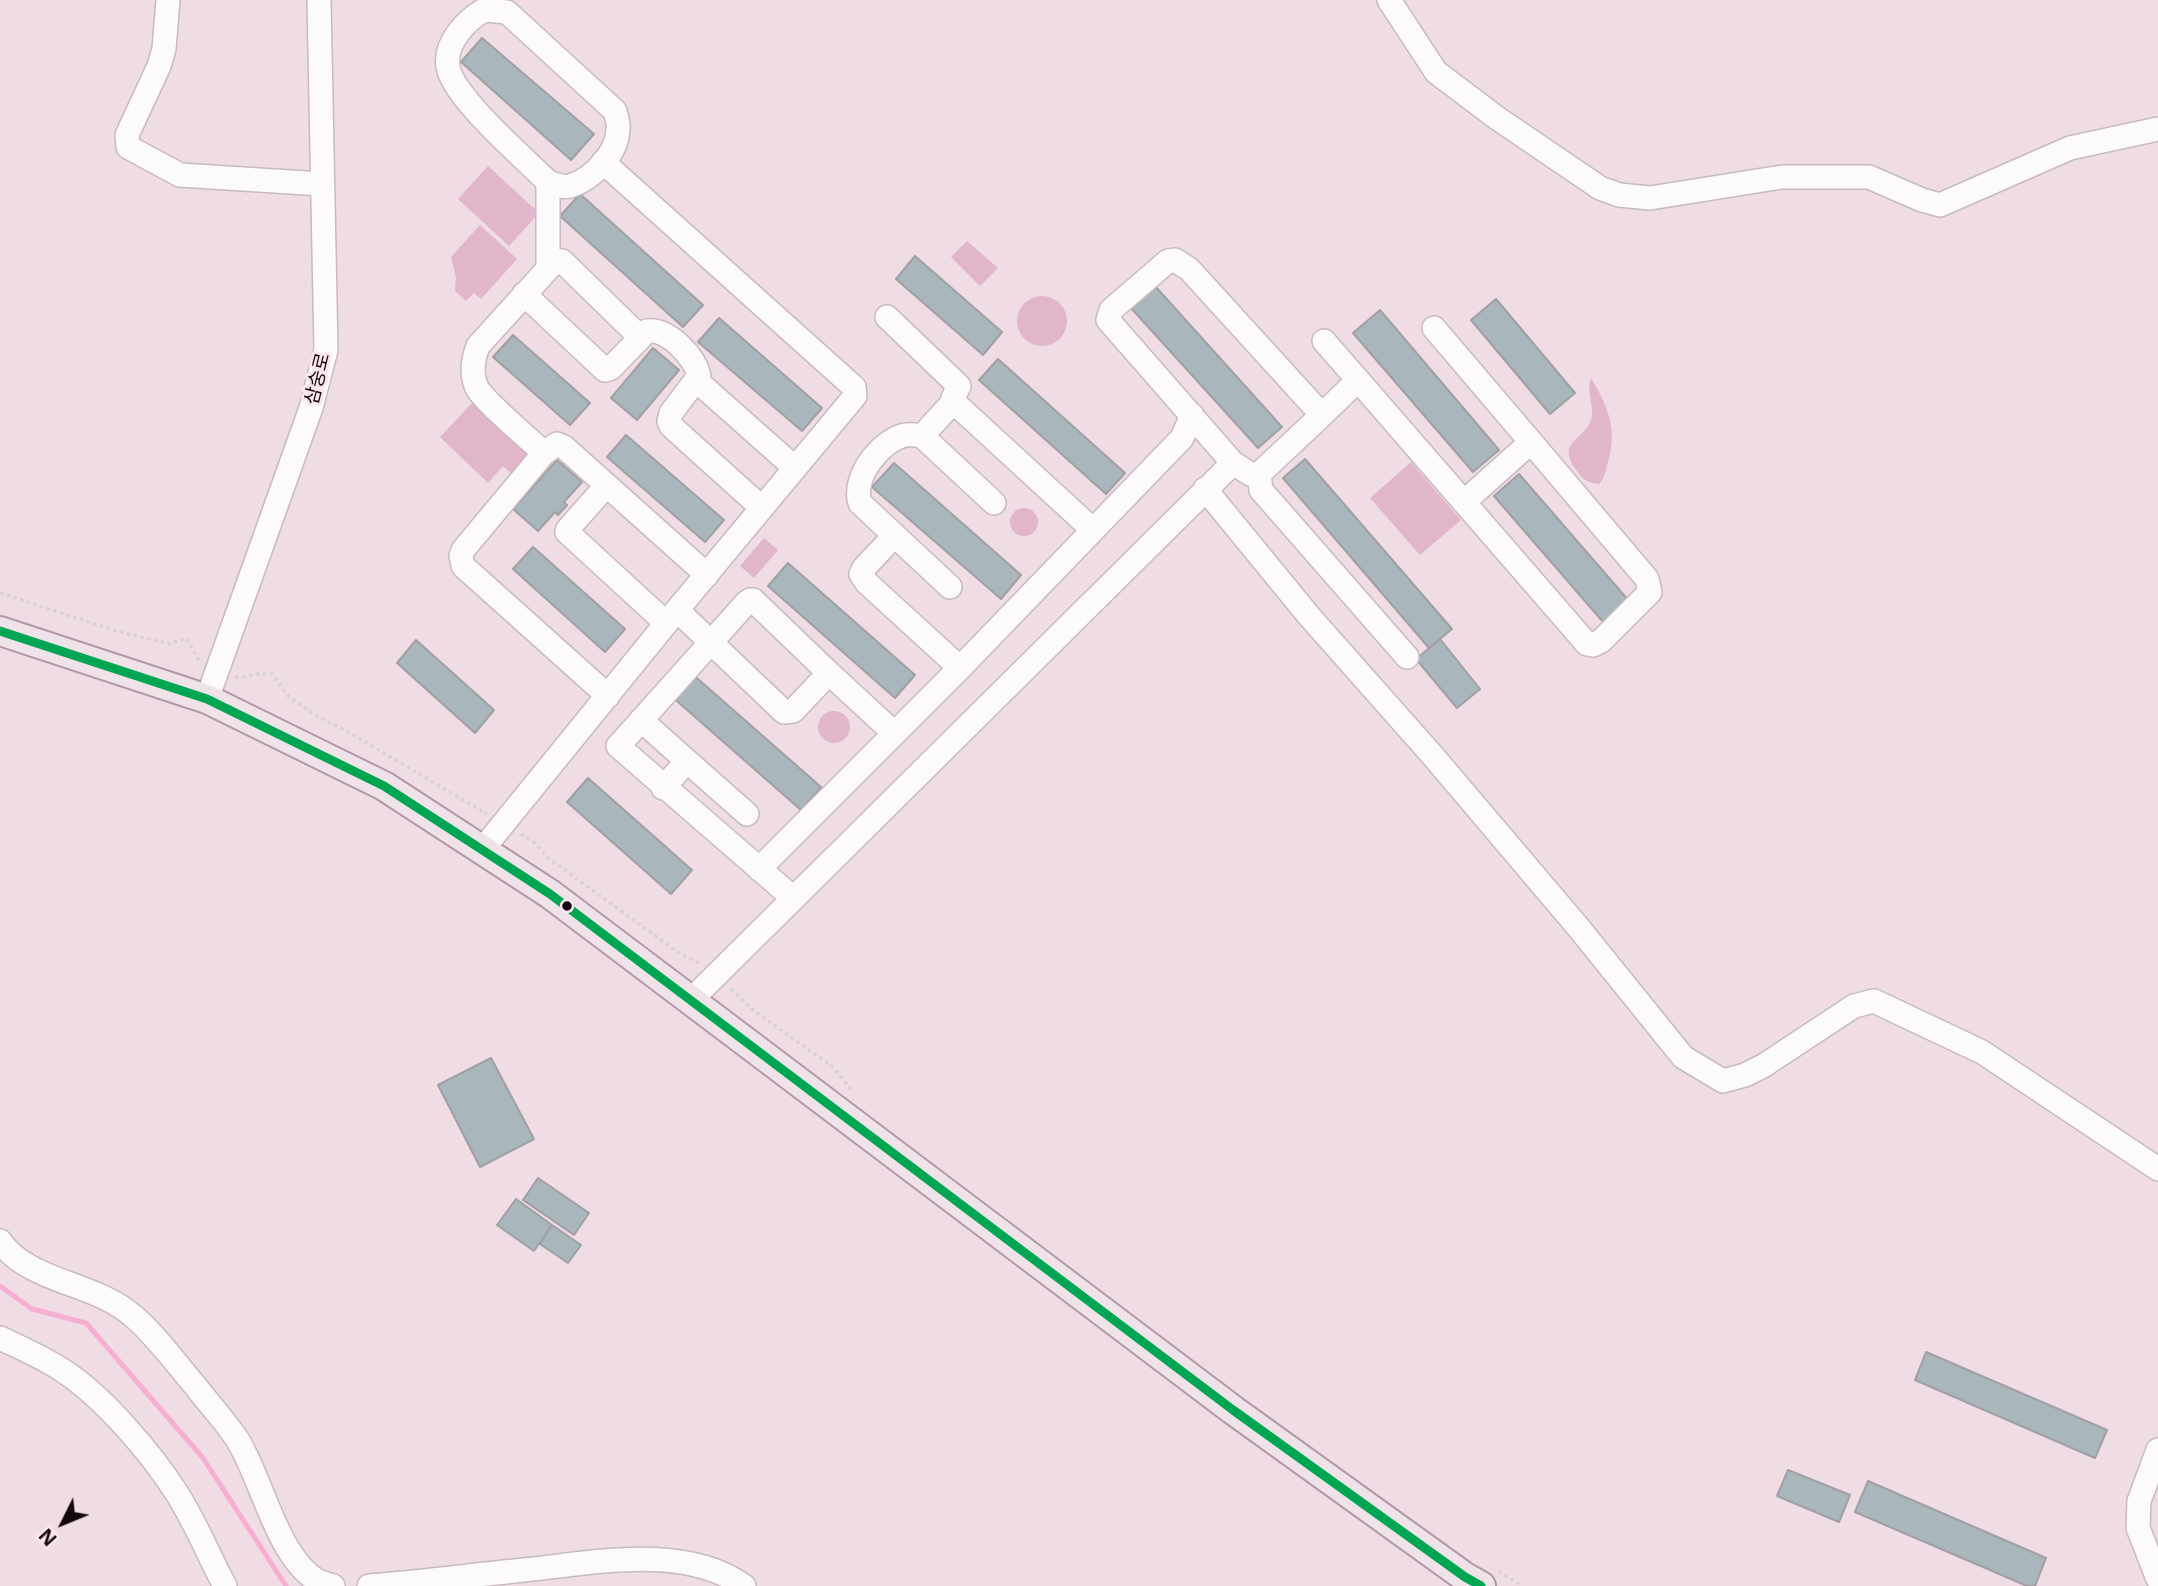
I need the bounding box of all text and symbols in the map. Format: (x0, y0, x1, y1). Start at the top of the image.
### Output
street label: 삼숭로 (301, 351, 335, 407)
unlabelled marker (560, 899, 574, 913)
north arrow (28, 1488, 98, 1558)
text: N (33, 1523, 62, 1552)

